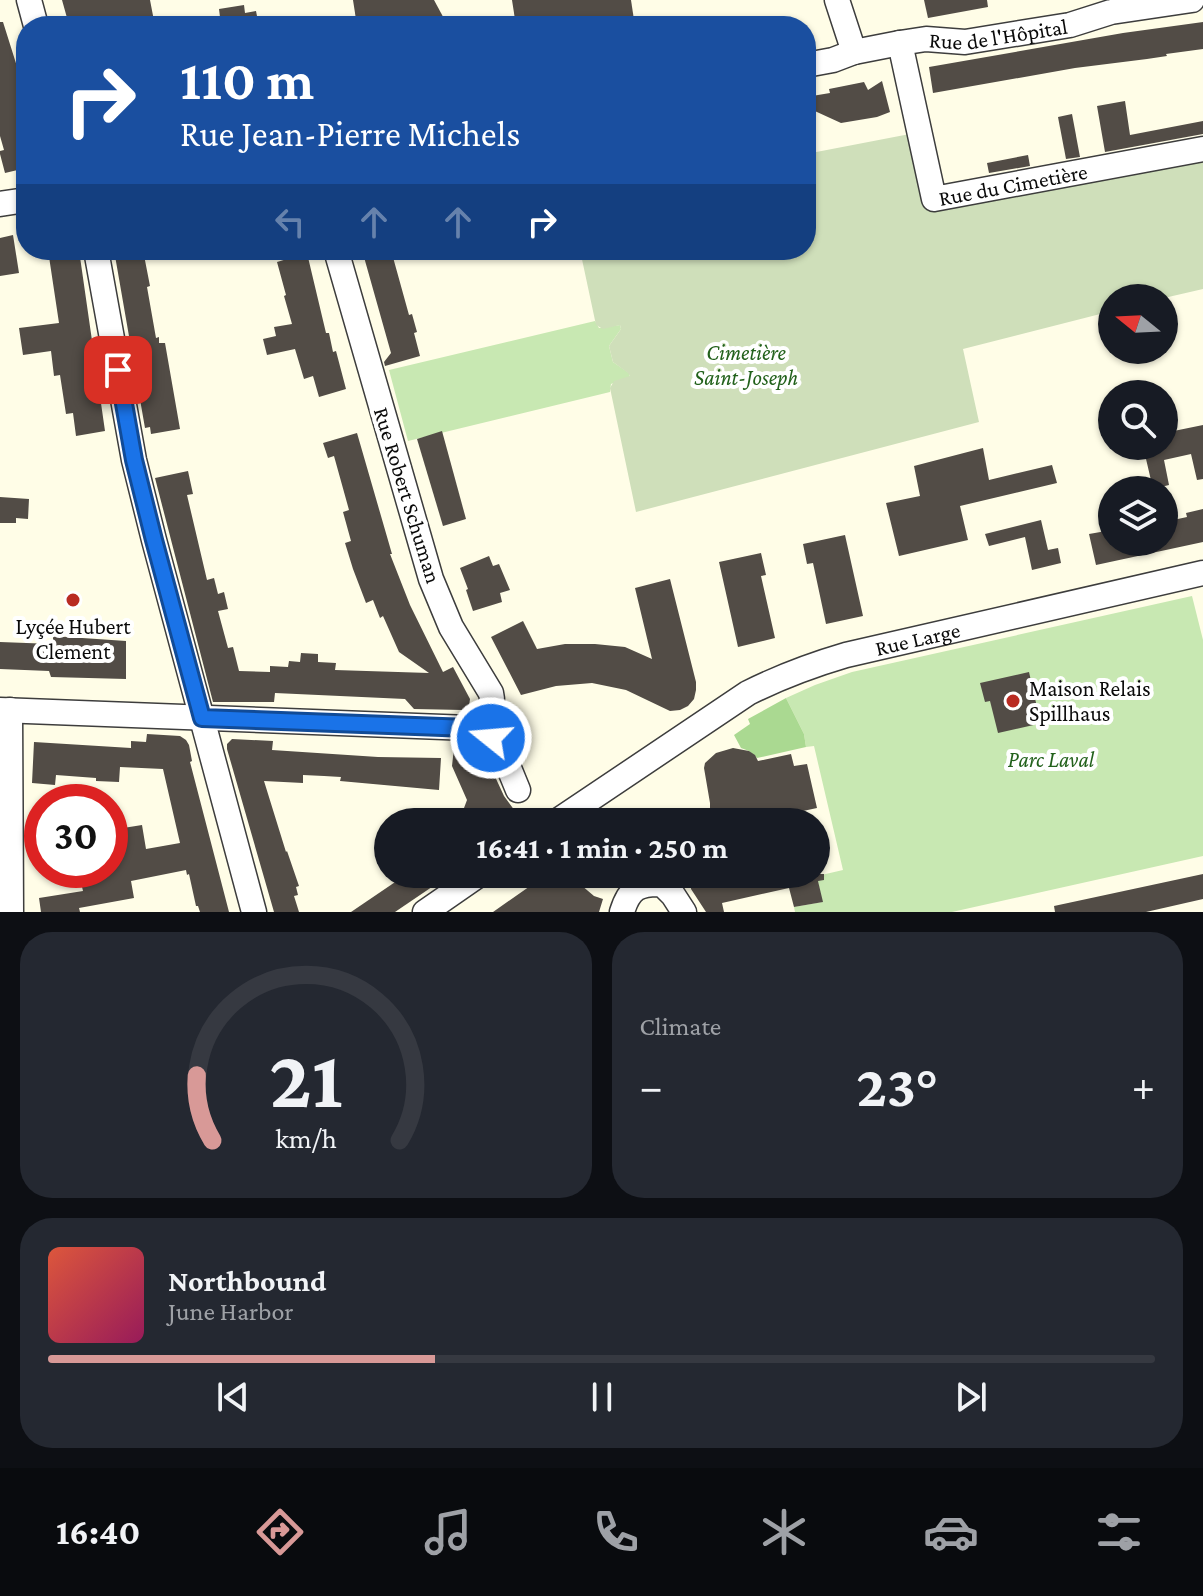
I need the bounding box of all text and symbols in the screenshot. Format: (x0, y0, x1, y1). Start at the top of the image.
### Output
street label: Rue de l'Hôpital (928, 14, 1069, 55)
icon: right (48, 48, 152, 152)
text: 110 m (180, 49, 314, 111)
text: Rue Jean-Pierre Michels (180, 114, 520, 154)
street label: Rue du Cimetière (937, 159, 1089, 211)
icon: left (268, 200, 312, 244)
icon: ahead (352, 200, 396, 244)
icon: ahead (436, 200, 480, 244)
icon: right (520, 200, 564, 244)
north arrow (1098, 284, 1178, 364)
map controls (1098, 284, 1178, 556)
pin (84, 336, 152, 404)
park label: Cimetière Saint-Joseph (694, 340, 798, 390)
icon: arrive (96, 348, 140, 392)
button: search (1098, 380, 1178, 460)
street label: Rue Robert Schuman (369, 404, 446, 586)
button: layers (1098, 476, 1178, 556)
marker: Lyçée Hubert Clement (64, 591, 82, 609)
place label: Lyçée Hubert Clement (15, 614, 131, 664)
street label: Rue Large (873, 617, 963, 661)
place label: Maison Relais Spillhaus (1029, 676, 1151, 726)
marker: Maison Relais Spillhaus (1004, 692, 1022, 710)
position arrow (449, 696, 533, 780)
park label: Parc Laval (1008, 747, 1095, 772)
speed limit sign: 30 (24, 784, 128, 888)
text: 16:41 · 1 min · 250 m (476, 831, 728, 864)
text: Climate (640, 1012, 721, 1041)
text: 21 (269, 1032, 343, 1125)
text: 23° (856, 1052, 938, 1119)
text: − (640, 1062, 663, 1110)
text: + (1132, 1062, 1155, 1110)
text: km/h (275, 1122, 337, 1154)
text: Northbound (168, 1264, 326, 1297)
text: June Harbor (168, 1297, 294, 1326)
icon: previous (211, 1375, 255, 1419)
icon: pause (580, 1375, 624, 1419)
icon: next (949, 1375, 993, 1419)
icon: directions (252, 1504, 308, 1560)
icon: music (420, 1504, 476, 1560)
icon: phone (588, 1504, 644, 1560)
icon: climate (756, 1504, 812, 1560)
icon: car (923, 1504, 979, 1560)
icon: filters (1091, 1504, 1147, 1560)
text: 16:40 (56, 1512, 140, 1552)

